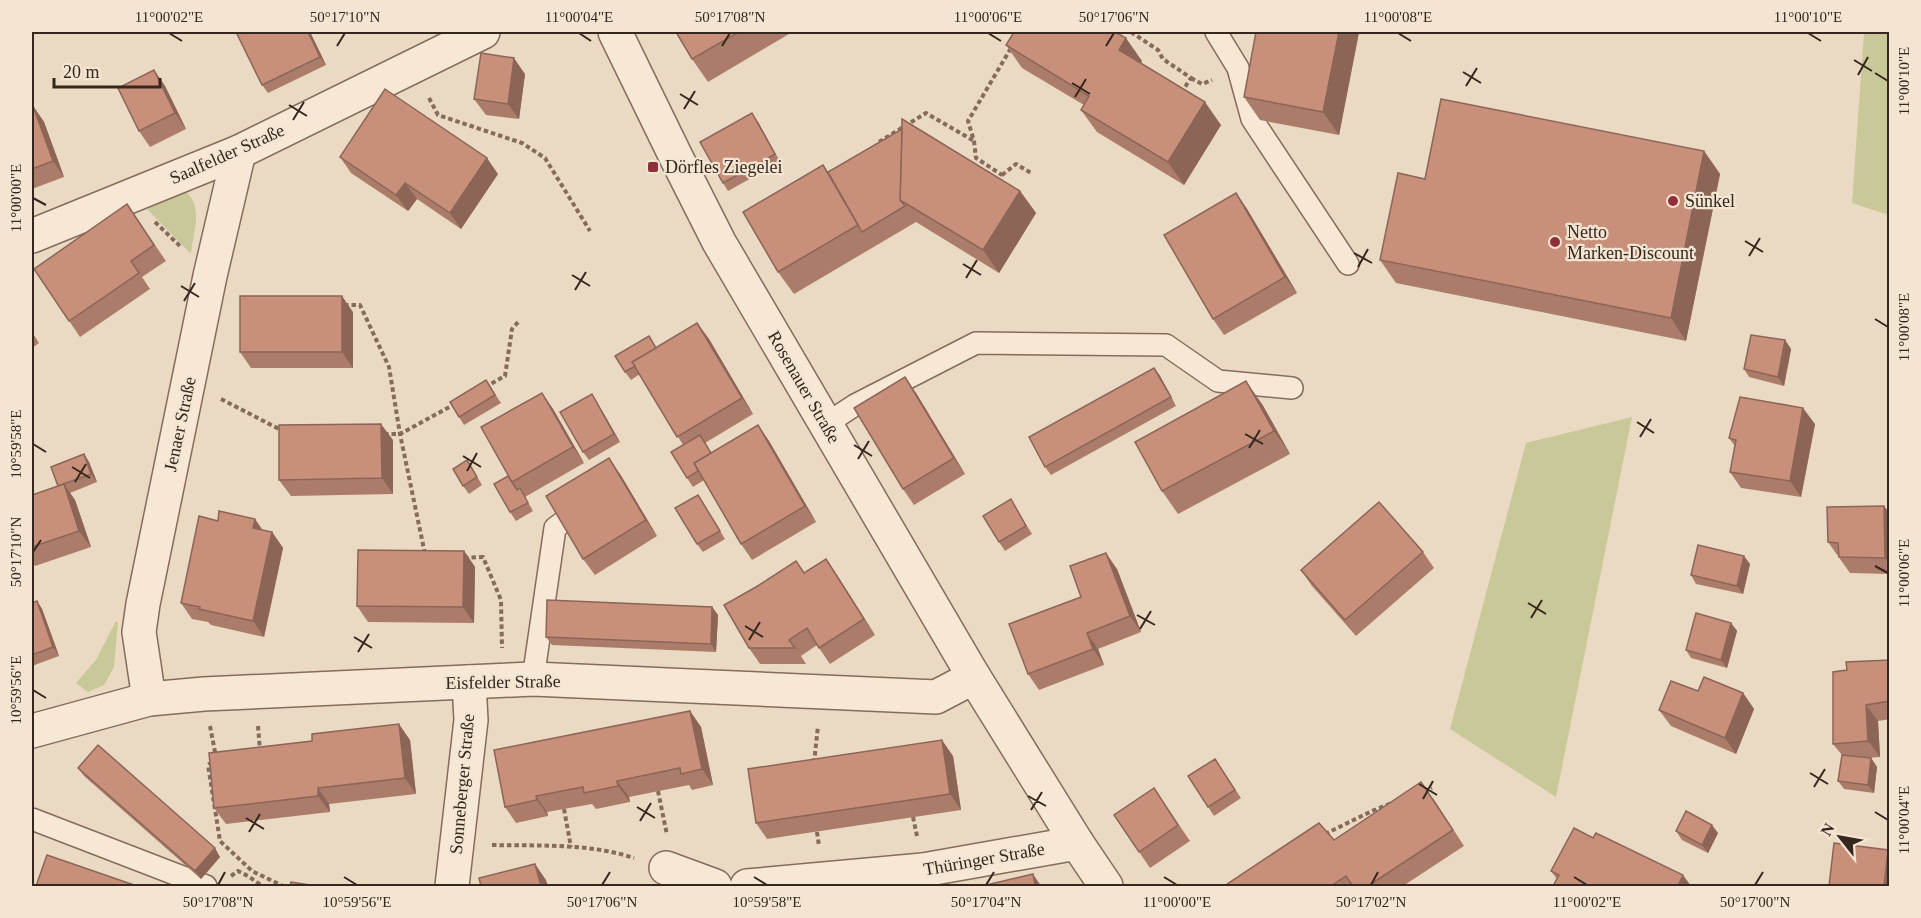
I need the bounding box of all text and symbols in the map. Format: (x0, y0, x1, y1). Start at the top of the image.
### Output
text: 11°00'02"E (135, 9, 203, 25)
text: 50°17'10"N (310, 9, 380, 25)
text: 11°00'04"E (545, 9, 613, 25)
text: 50°17'08"N (695, 9, 765, 25)
text: 11°00'06"E (954, 9, 1022, 25)
text: 50°17'06"N (1079, 9, 1149, 25)
text: 11°00'08"E (1364, 9, 1432, 25)
text: 11°00'10"E (1774, 9, 1842, 25)
text: 11°00'10"E (1896, 47, 1912, 115)
scale bar (54, 51, 160, 89)
text: 20 m (63, 62, 100, 82)
street label: Saalfelder Straße (167, 120, 287, 188)
place label: Dörfles Ziegelei (665, 157, 782, 177)
marker: Dörfles Ziegelei (646, 160, 660, 174)
text: 11°00'00"E (8, 164, 24, 232)
place label: Sünkel (1685, 191, 1735, 211)
marker: Sünkel (1666, 194, 1680, 208)
place label: Netto Marken-Discount (1567, 222, 1694, 263)
marker: Netto Marken-Discount (1548, 235, 1562, 249)
text: 11°00'08"E (1896, 293, 1912, 361)
street label: Rosenauer Straße (764, 327, 844, 447)
street label: Jenaer Straße (160, 375, 200, 473)
text: 10°59'58"E (8, 410, 24, 479)
text: 50°17'10"N (8, 517, 24, 587)
text: 11°00'06"E (1896, 539, 1912, 607)
text: 10°59'56"E (8, 656, 24, 725)
street label: Eisfelder Straße (445, 671, 561, 693)
street label: Sonneberger Straße (446, 713, 478, 855)
text: 11°00'04"E (1896, 786, 1912, 854)
north arrow (1810, 807, 1870, 867)
text: N (1817, 820, 1838, 839)
street label: Thüringer Straße (922, 839, 1046, 879)
text: 50°17'08"N (183, 894, 253, 910)
text: 10°59'56"E (323, 894, 392, 910)
text: 50°17'06"N (567, 894, 637, 910)
text: 10°59'58"E (733, 894, 802, 910)
text: 50°17'04"N (951, 894, 1021, 910)
text: 11°00'00"E (1143, 894, 1211, 910)
text: 50°17'02"N (1336, 894, 1406, 910)
text: 11°00'02"E (1553, 894, 1621, 910)
text: 50°17'00"N (1720, 894, 1790, 910)

